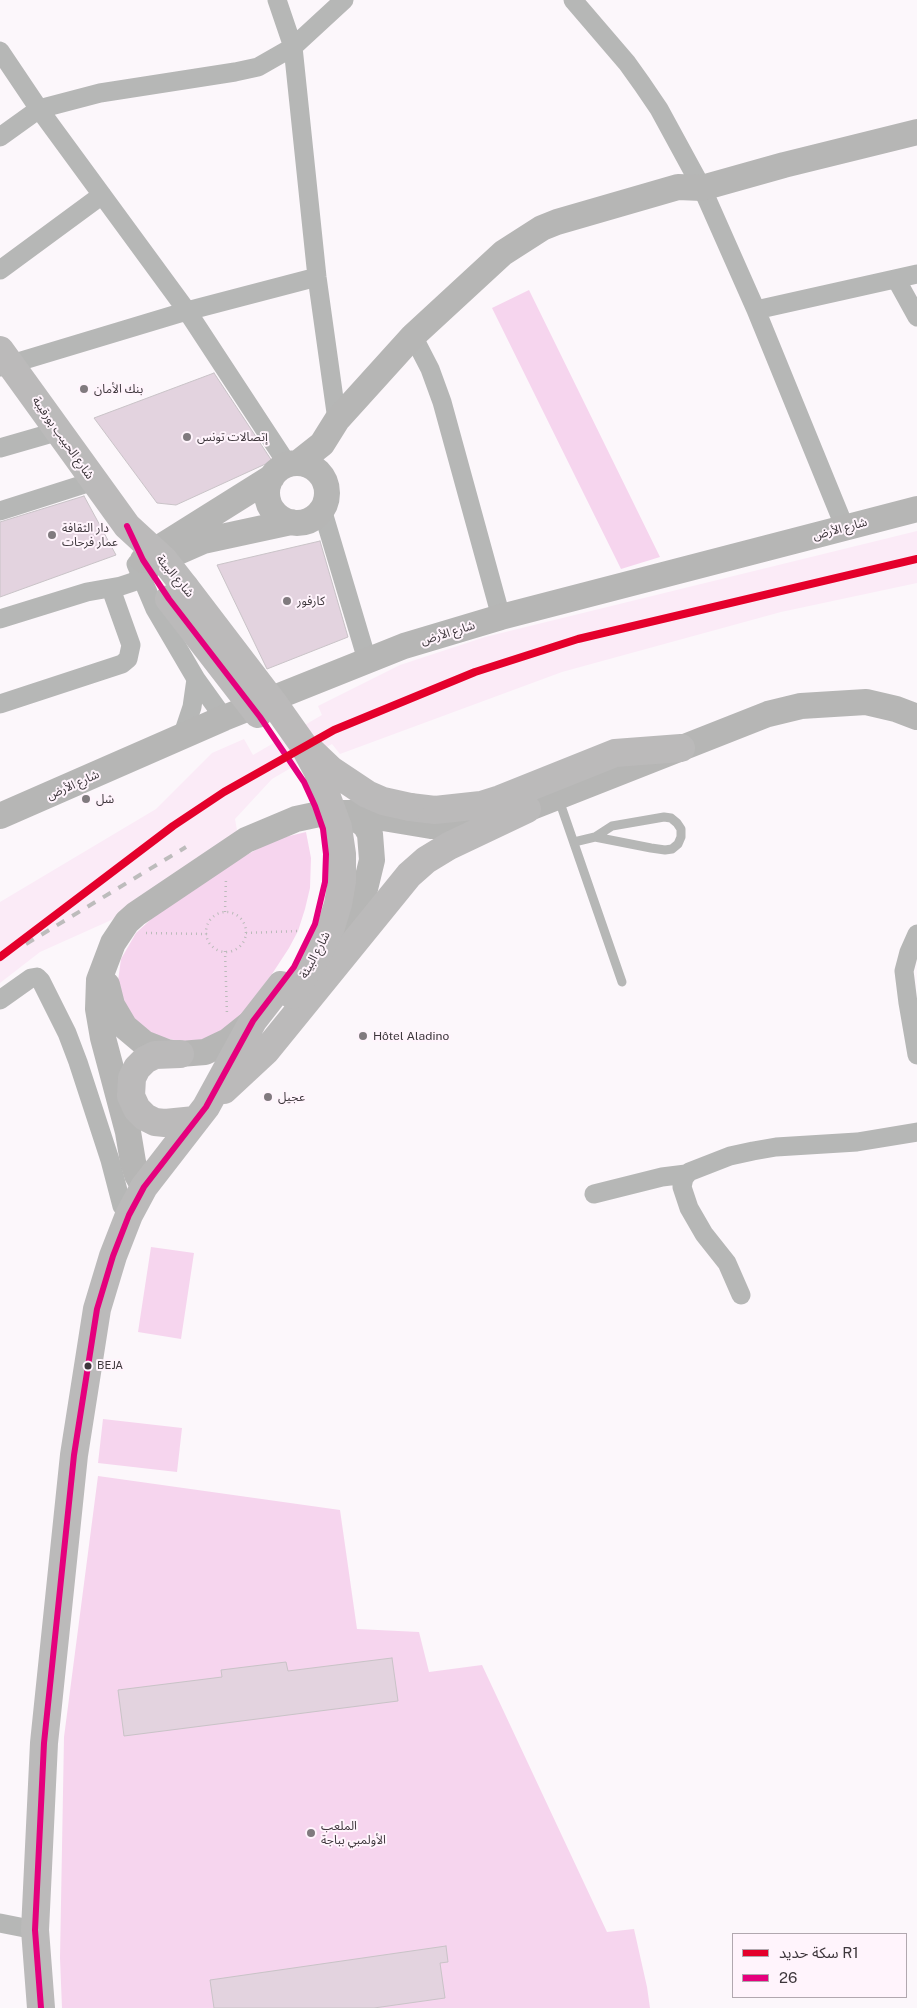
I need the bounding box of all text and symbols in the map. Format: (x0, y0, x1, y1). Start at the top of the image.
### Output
place label: بنك الأمان (94, 382, 143, 396)
marker: بنك الأمان (78, 383, 90, 395)
street label: شارع الحبيب بورقيبة (29, 394, 97, 482)
place label: إتصالات تونس (197, 430, 268, 444)
marker: إتصالات تونس (181, 431, 193, 443)
street label: شارع الأرض (811, 515, 869, 543)
place label: دار الثقافة عمار فرحات (62, 521, 118, 549)
marker: دار الثقافة عمار فرحات (46, 529, 58, 541)
street label: شارع البيئة (153, 552, 197, 600)
place label: كارفور (297, 594, 325, 608)
marker: كارفور (281, 595, 293, 607)
street label: شارع الأرض (419, 618, 477, 648)
street label: شارع الأرض (45, 767, 101, 803)
place label: شل (96, 792, 114, 806)
marker: شل (80, 793, 92, 805)
street label: شارع البيئة (297, 929, 333, 981)
place label: Hôtel Aladino (373, 1029, 449, 1043)
marker: Hôtel Aladino (357, 1030, 369, 1042)
place label: عجيل (278, 1090, 305, 1104)
marker: عجيل (262, 1091, 274, 1103)
place label: BEJA (97, 1359, 123, 1373)
marker: BEJA (83, 1361, 93, 1371)
place label: الملعب الأولمبي بباجة (321, 1819, 386, 1847)
marker: الملعب الأولمبي بباجة (305, 1827, 317, 1839)
legend (732, 1933, 907, 1998)
text: سكة حديد R1 (779, 1944, 859, 1961)
text: 26 (779, 1969, 797, 1986)

